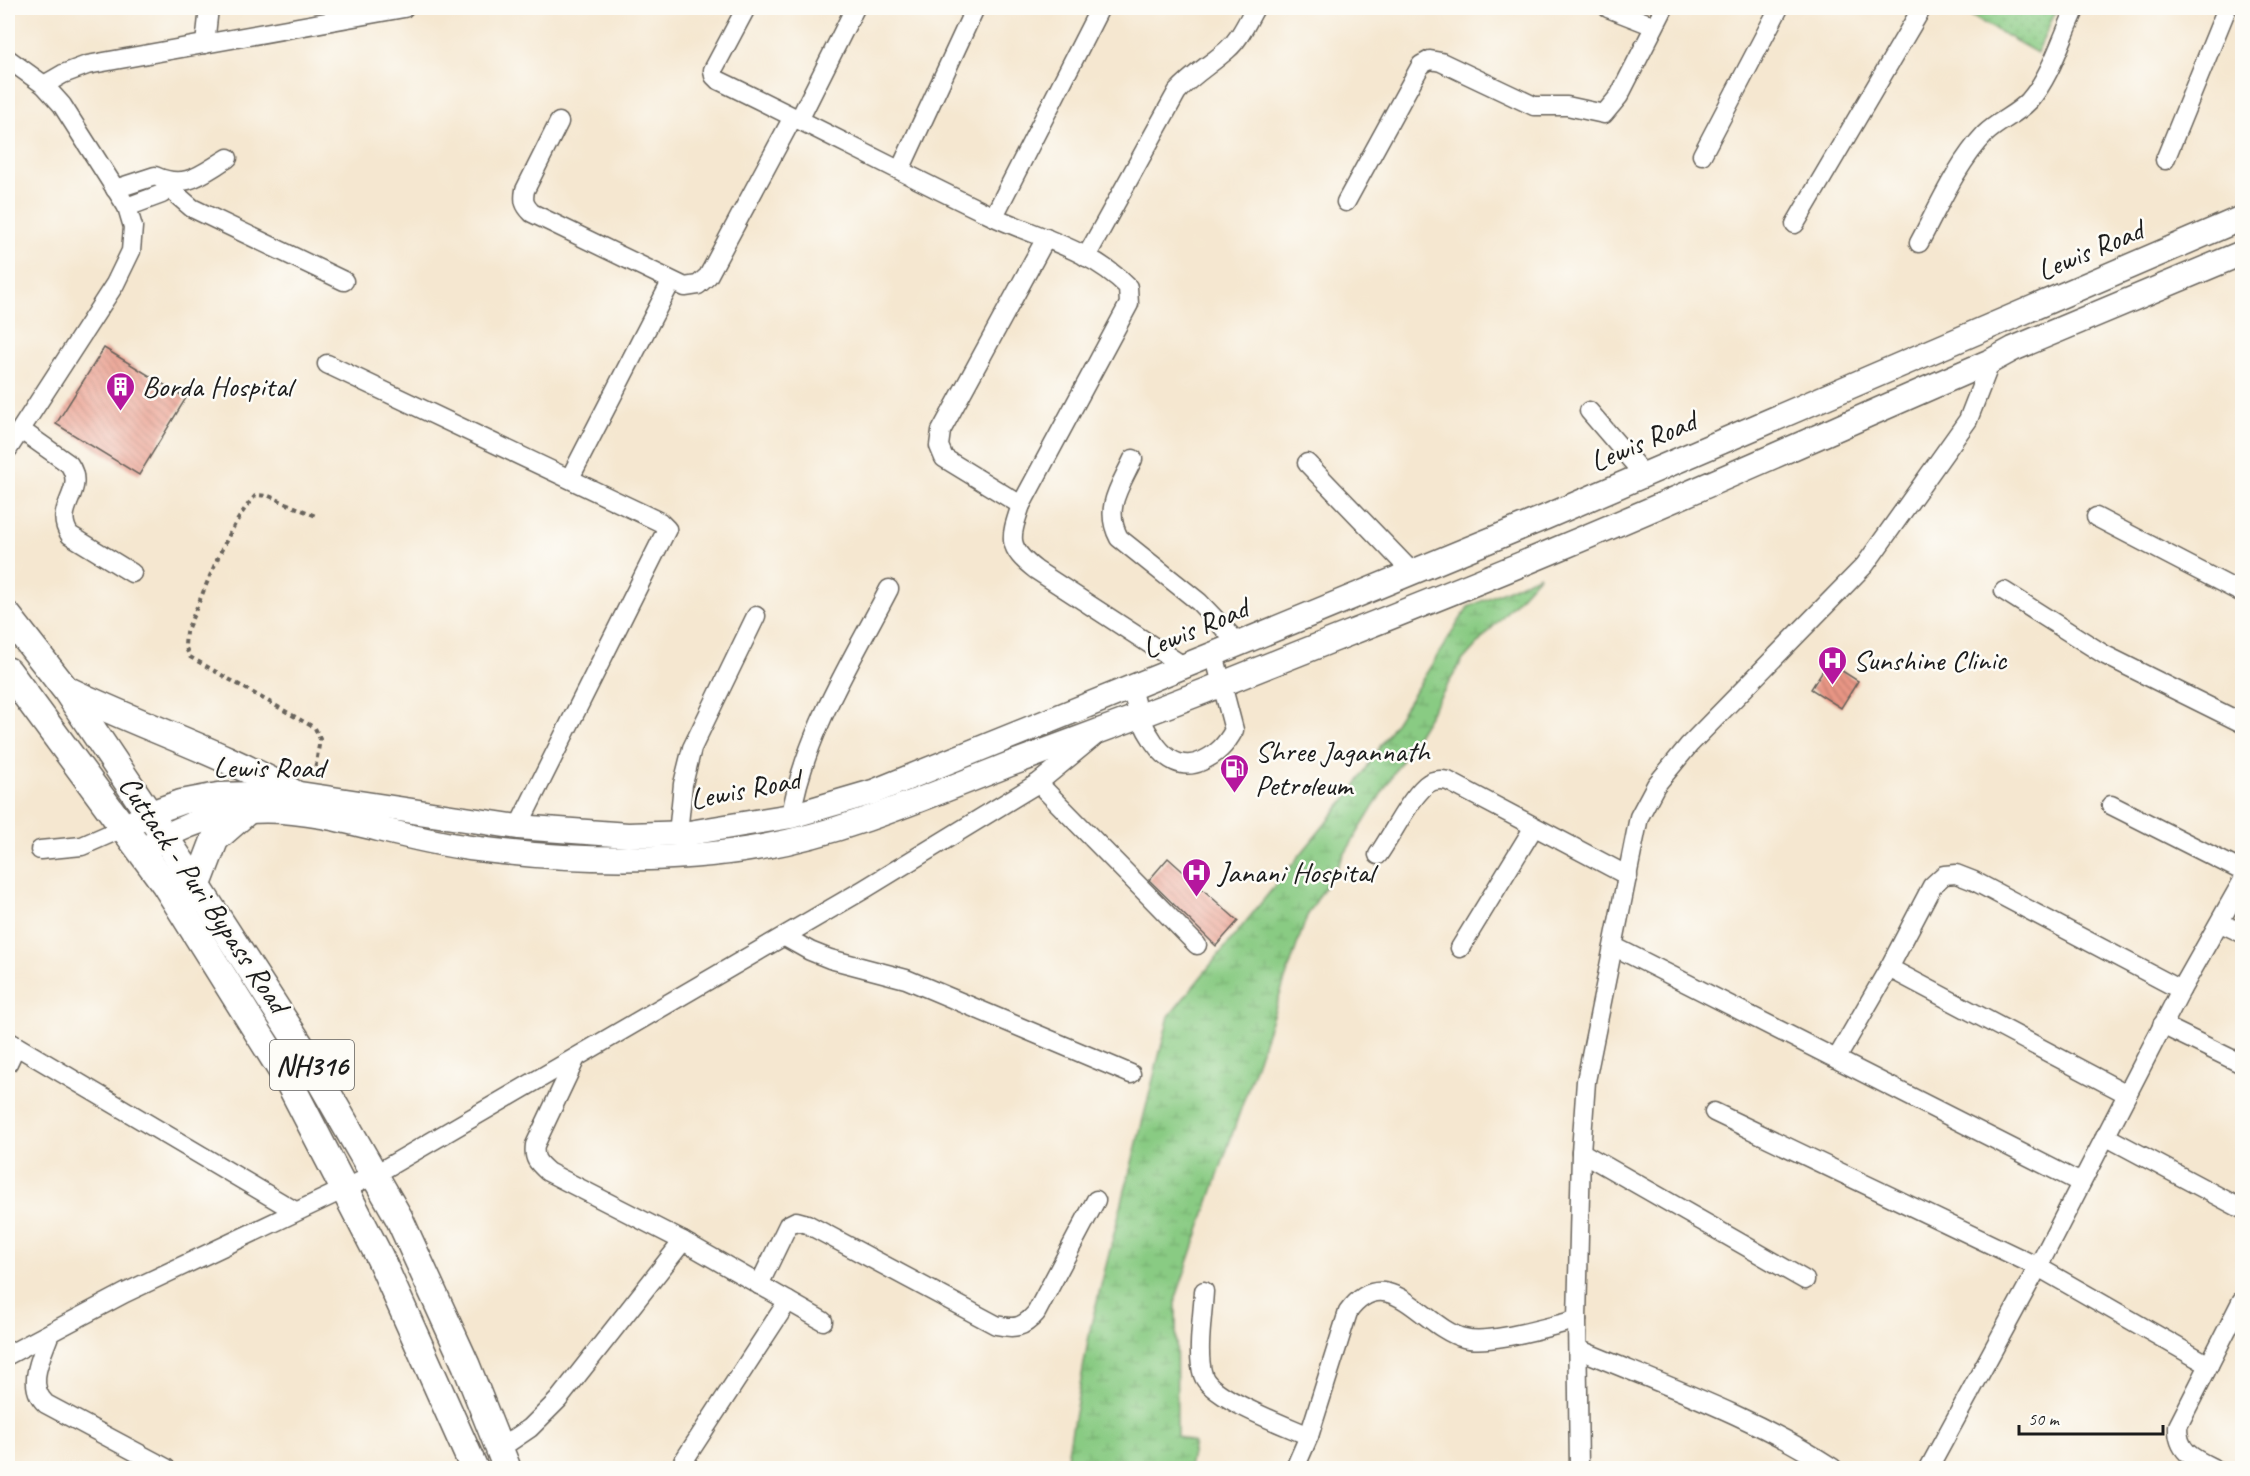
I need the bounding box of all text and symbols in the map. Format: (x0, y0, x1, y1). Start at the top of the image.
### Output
street label: Lewis Road (2031, 209, 2153, 289)
place label: Borda Hospital (142, 367, 297, 405)
building icon: Borda Hospital (105, 370, 137, 412)
street label: Lewis Road (1584, 400, 1706, 480)
street label: Lewis Road (1136, 587, 1258, 667)
place label: Sunshine Clinic (1853, 641, 2007, 679)
hospital icon: Sunshine Clinic (1816, 644, 1848, 686)
place label: Shree Jagannath Petroleum (1255, 732, 1432, 804)
street label: Lewis Road (213, 748, 329, 786)
fuel station icon: Shree Jagannath Petroleum (1218, 752, 1250, 794)
street label: Lewis Road (687, 759, 808, 818)
street label: Cuttack - Puri Bypass Road (110, 768, 300, 1023)
place label: Janani Hospital (1216, 853, 1379, 891)
hospital icon: Janani Hospital (1181, 856, 1213, 898)
road number: NH316 (270, 1040, 354, 1090)
scale bar (2019, 1398, 2163, 1436)
text: 50 m (2028, 1408, 2061, 1430)

